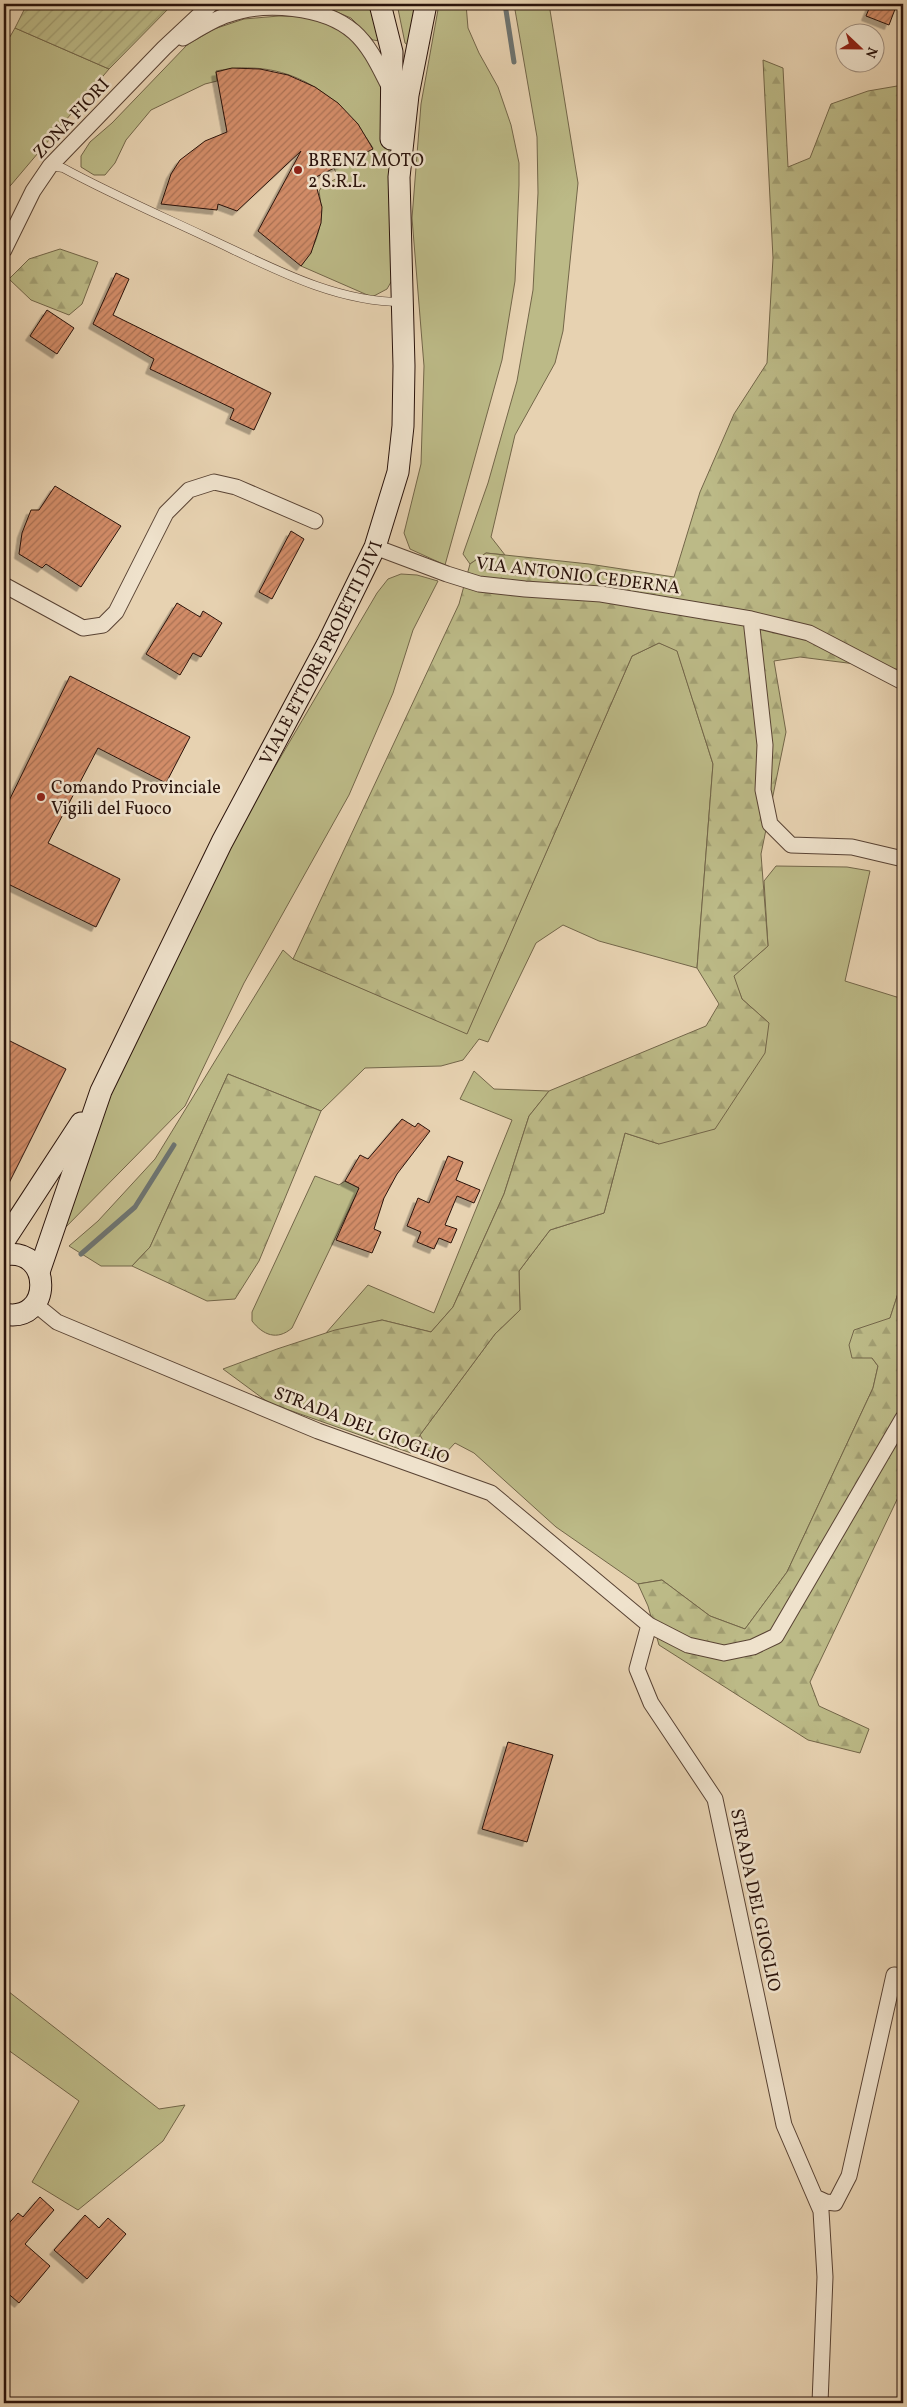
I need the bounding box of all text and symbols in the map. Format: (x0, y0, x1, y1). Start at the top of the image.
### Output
north arrow (834, 22, 884, 72)
text: N (860, 44, 881, 61)
street label: ZONA FIORI (28, 73, 116, 165)
place label: BRENZ MOTO 2 S.R.L. (308, 149, 424, 195)
marker: BRENZ MOTO 2 S.R.L. (292, 164, 304, 176)
street label: VIALE ETTORE PROIETTI DIVI (254, 538, 390, 770)
street label: VIA ANTONIO CEDERNA (474, 552, 682, 601)
place label: Comando Provinciale Vigili del Fuoco (51, 776, 221, 822)
marker: Comando Provinciale Vigili del Fuoco (35, 791, 47, 803)
street label: STRADA DEL GIOGLIO (270, 1381, 453, 1471)
street label: STRADA DEL GIOGLIO (723, 1807, 786, 1994)

